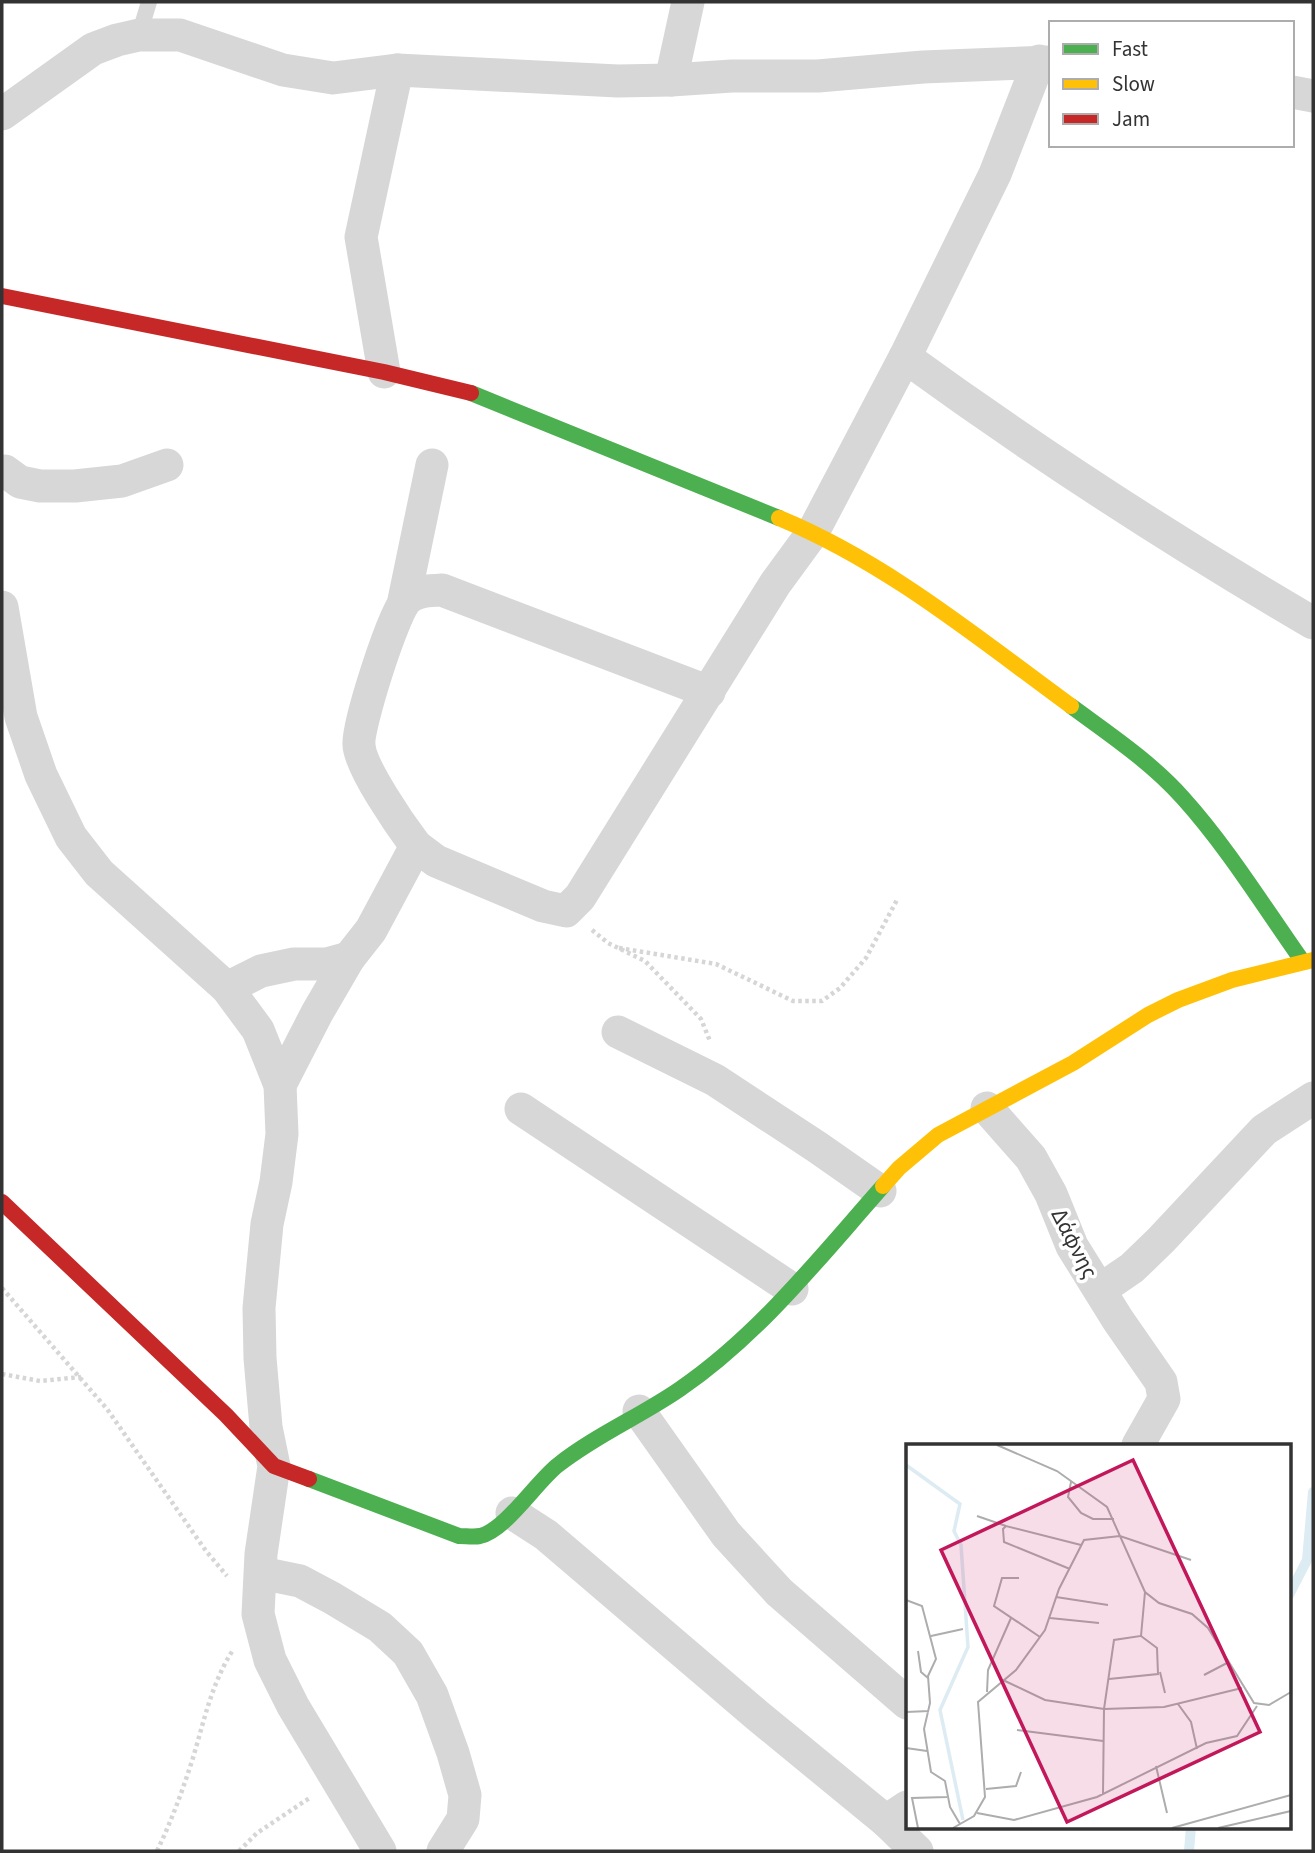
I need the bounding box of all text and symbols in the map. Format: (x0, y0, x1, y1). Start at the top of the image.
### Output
legend (1049, 21, 1294, 147)
text: Fast (1112, 34, 1148, 64)
text: Slow (1112, 69, 1155, 99)
text: Jam (1112, 104, 1150, 134)
street label: Δάφνης (1043, 1202, 1106, 1284)
inset map (906, 1444, 1290, 1828)

